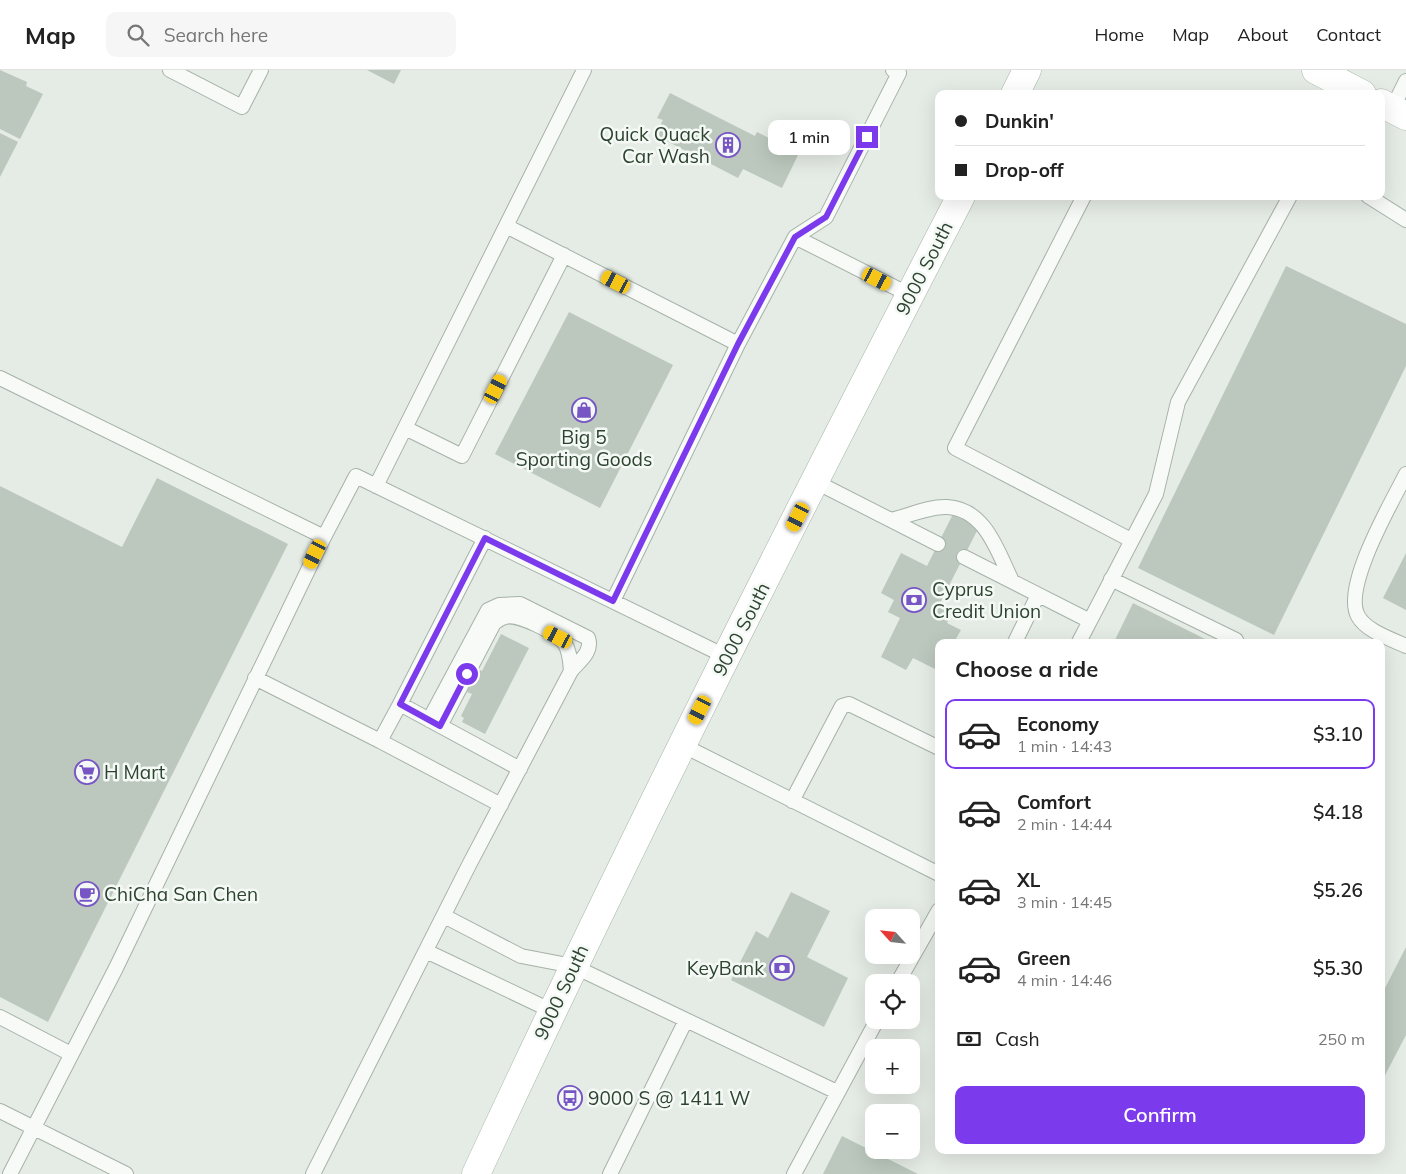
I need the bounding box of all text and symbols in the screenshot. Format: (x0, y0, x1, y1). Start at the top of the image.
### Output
search box (106, 12, 456, 57)
text: Map (25, 20, 76, 50)
icon: search (124, 21, 152, 49)
text: Search here (164, 23, 268, 47)
text: Home (1094, 23, 1144, 46)
text: Map (1172, 23, 1209, 46)
text: About (1237, 23, 1288, 46)
text: Contact (1316, 23, 1381, 46)
text: Dunkin' (985, 109, 1054, 133)
callout: 1 min (767, 120, 850, 154)
place label: Quick Quack Car Wash (599, 122, 710, 168)
route end (856, 126, 878, 148)
text: 1 min (788, 127, 830, 147)
building icon: Quick Quack Car Wash (715, 132, 741, 158)
text: Drop-off (985, 158, 1063, 182)
street label: 9000 South (890, 217, 958, 319)
car (860, 266, 893, 292)
car (599, 269, 632, 295)
car (482, 372, 509, 406)
shop icon: Big 5 Sporting Goods (571, 397, 597, 423)
place label: Big 5 Sporting Goods (516, 425, 652, 471)
car (784, 500, 811, 534)
car (301, 537, 328, 571)
place label: Cyprus Credit Union (932, 577, 1041, 623)
street label: 9000 South (707, 578, 775, 680)
bank icon: Cyprus Credit Union (901, 587, 927, 613)
car (541, 624, 574, 650)
text: Choose a ride (955, 655, 1098, 683)
route start (456, 663, 478, 685)
car (686, 693, 713, 727)
icon: car (957, 712, 1002, 757)
text: Economy (1017, 712, 1099, 736)
text: $3.10 (1313, 722, 1363, 746)
text: 1 min · 14:43 (1017, 736, 1112, 756)
supermarket icon: H Mart (74, 759, 100, 785)
place label: H Mart (104, 760, 166, 784)
icon: car (957, 790, 1002, 835)
text: Comfort (1017, 790, 1091, 814)
text: $4.18 (1313, 800, 1363, 824)
text: 2 min · 14:44 (1017, 814, 1112, 834)
icon: car (957, 868, 1002, 913)
text: XL (1017, 868, 1040, 892)
text: $5.26 (1313, 878, 1363, 902)
cafe icon: ChiCha San Chen (74, 881, 100, 907)
place label: ChiCha San Chen (104, 882, 258, 906)
text: 3 min · 14:45 (1017, 892, 1112, 912)
north arrow (865, 909, 920, 964)
map controls (865, 909, 920, 1159)
street label: 9000 South (529, 941, 593, 1043)
icon: car (957, 946, 1002, 991)
text: Green (1017, 946, 1071, 970)
bank icon: KeyBank (769, 955, 795, 981)
place label: KeyBank (687, 956, 764, 980)
text: $5.30 (1313, 956, 1363, 980)
text: 4 min · 14:46 (1017, 970, 1112, 990)
button: locate (865, 974, 920, 1029)
icon: cash (955, 1025, 983, 1053)
text: Cash (995, 1027, 1040, 1051)
text: 250 m (1318, 1029, 1365, 1049)
button: + (865, 1039, 920, 1094)
bus stop icon: 9000 S @ 1411 W (557, 1085, 583, 1111)
place label: 9000 S @ 1411 W (588, 1086, 750, 1110)
button: Confirm (955, 1086, 1365, 1144)
button: − (865, 1104, 920, 1159)

